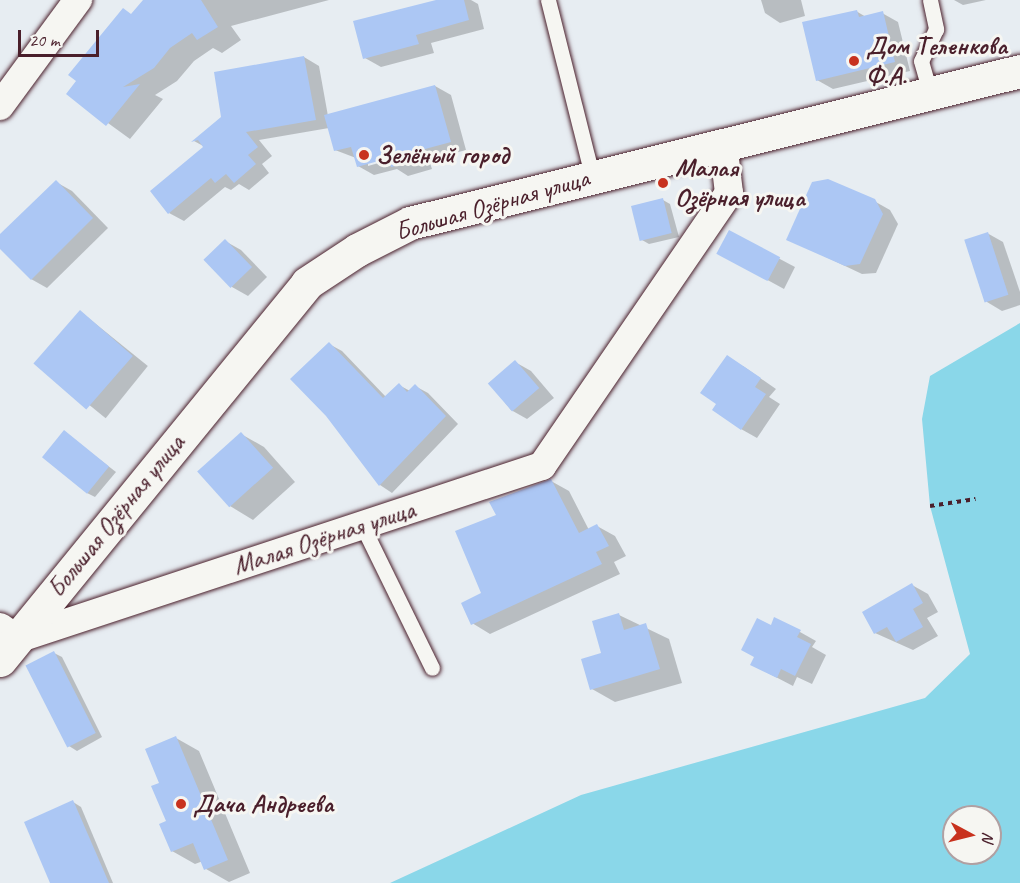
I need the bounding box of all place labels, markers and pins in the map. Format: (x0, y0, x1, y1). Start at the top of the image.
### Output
place label: Дом Теленкова Ф.А. (866, 30, 1006, 92)
marker: Дом Теленкова Ф.А. (847, 54, 861, 68)
place label: Зелёный город (376, 139, 509, 171)
marker: Зелёный город (357, 148, 371, 162)
place label: Малая Озёрная улица (675, 152, 807, 213)
marker: Малая Озёрная улица (656, 176, 670, 190)
place label: Дача Андреева (193, 788, 334, 820)
marker: Дача Андреева (174, 797, 188, 811)

